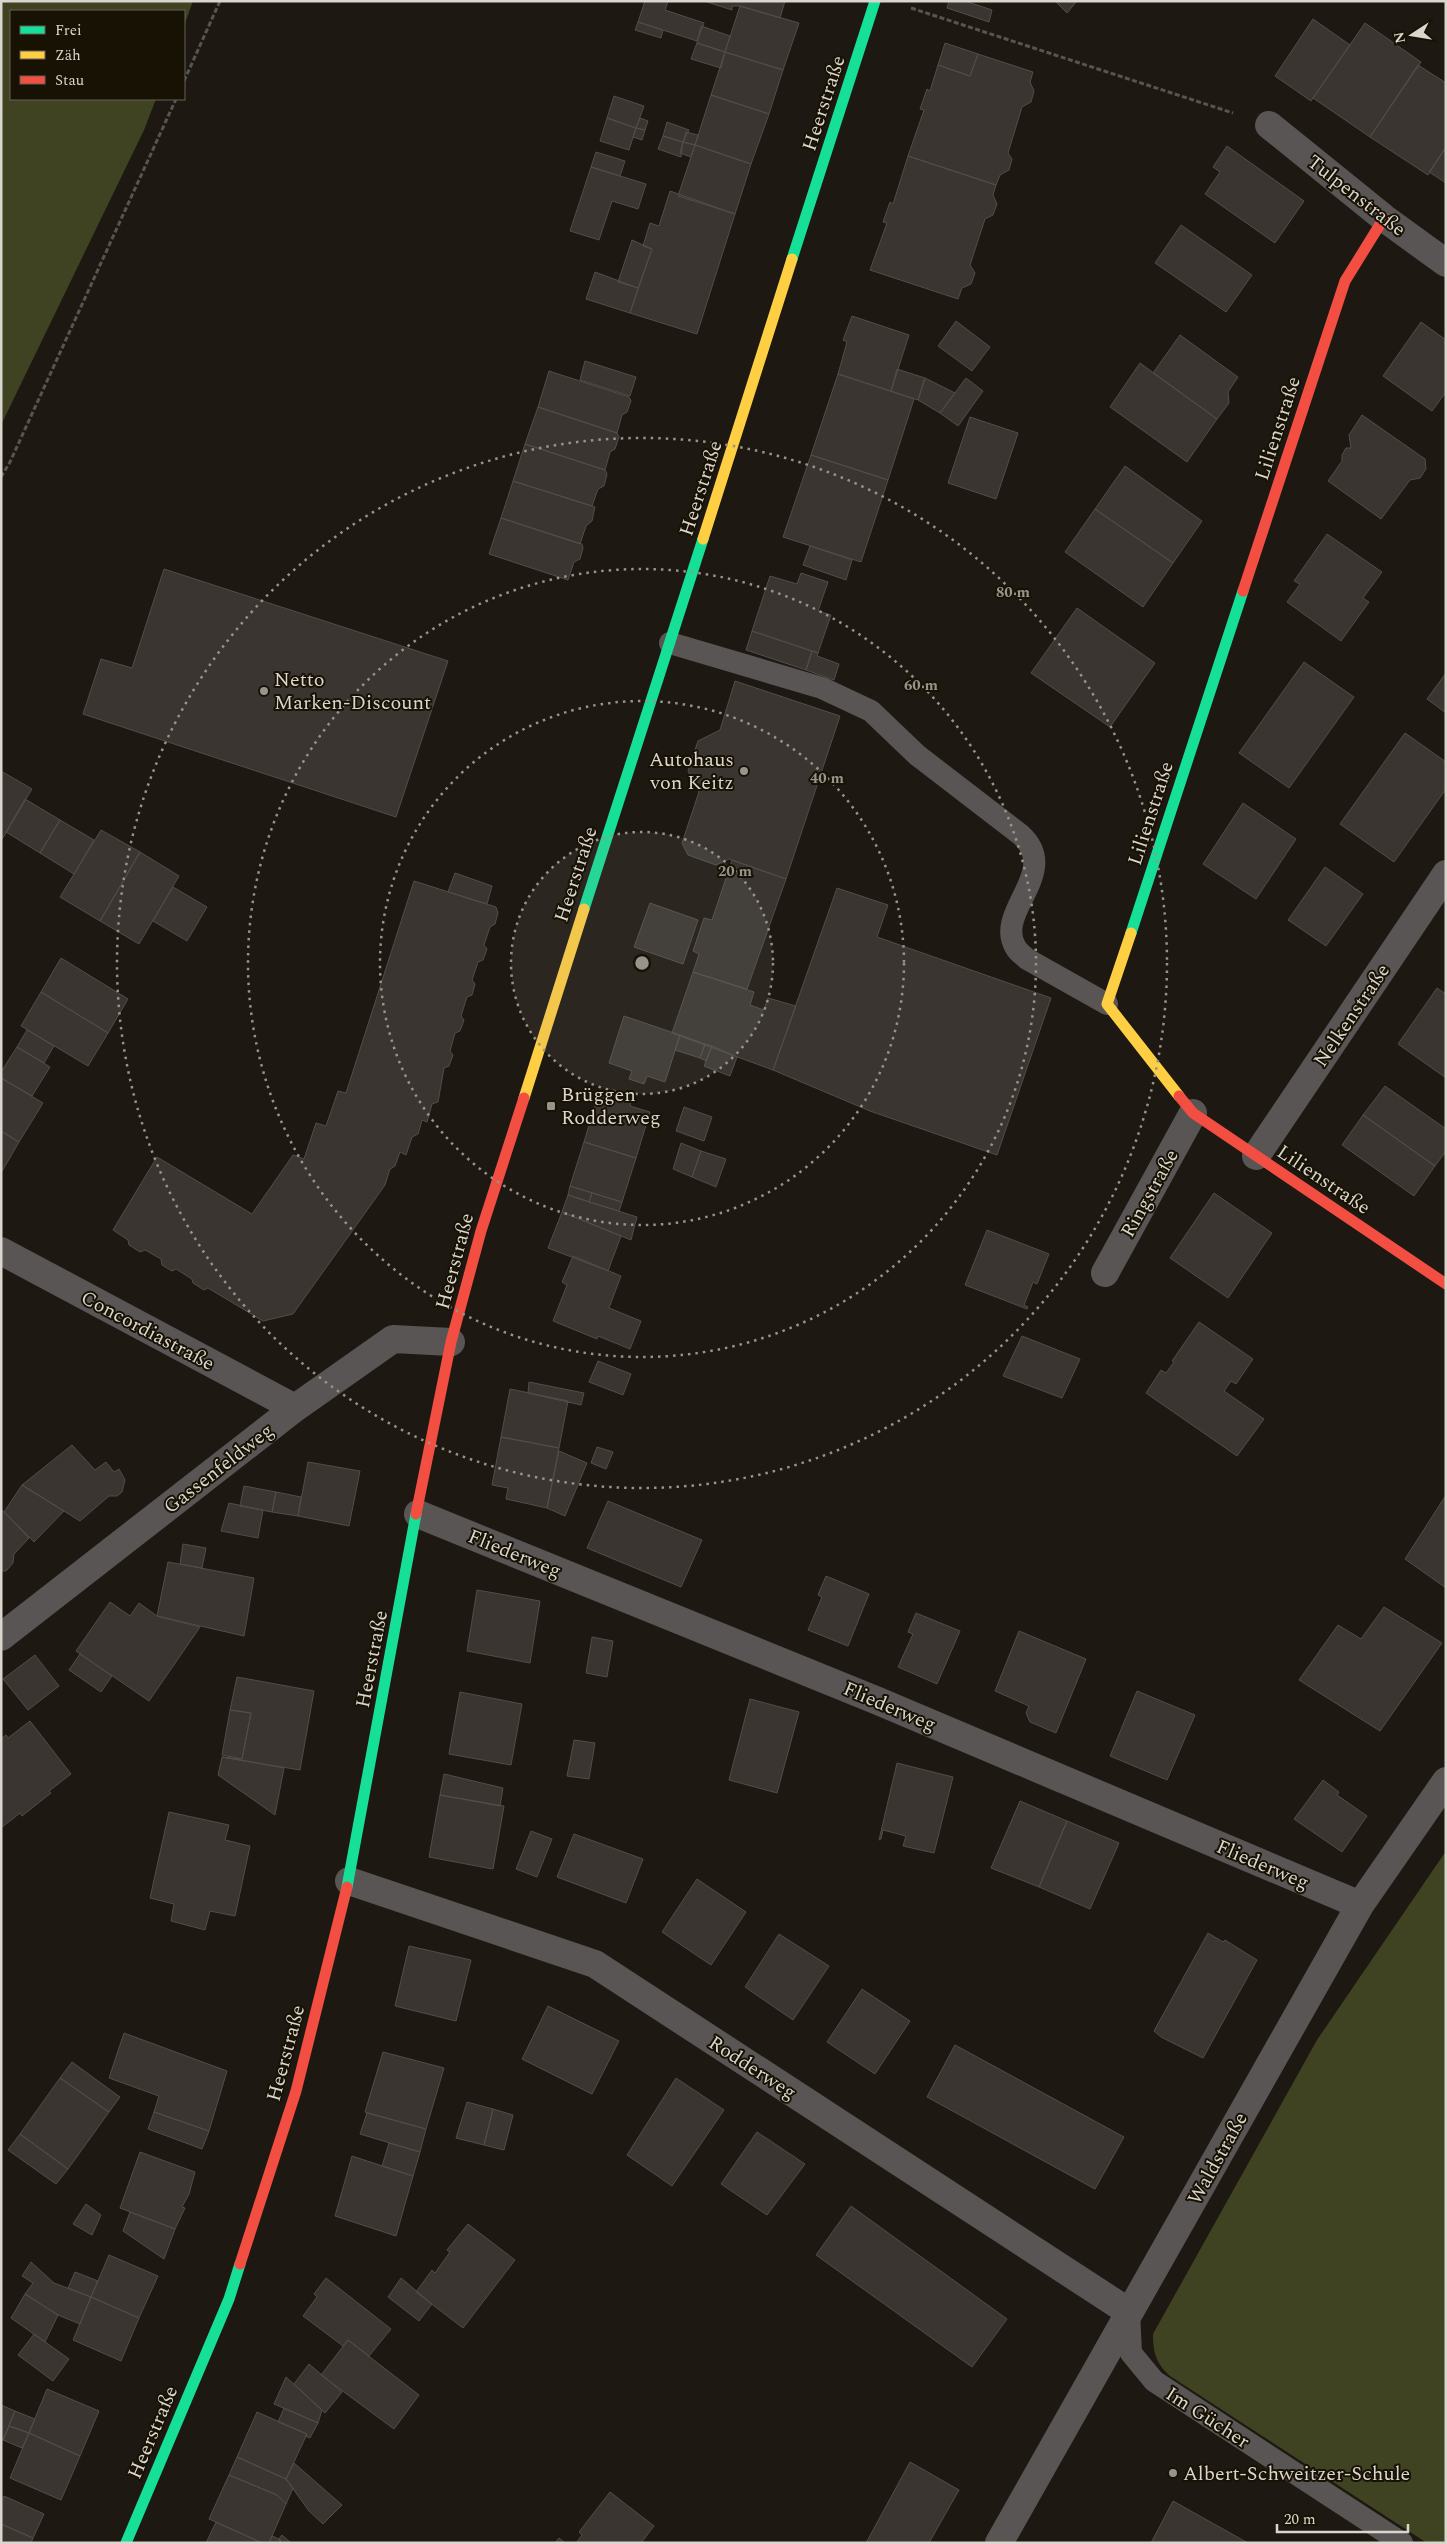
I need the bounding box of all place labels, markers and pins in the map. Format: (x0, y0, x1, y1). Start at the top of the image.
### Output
place label: Netto Marken-Discount (274, 665, 431, 718)
marker: Netto Marken-Discount (258, 685, 270, 697)
place label: Autohaus von Keitz (649, 745, 734, 798)
marker: Autohaus von Keitz (738, 765, 750, 777)
centre of rings (633, 954, 651, 972)
place label: Brüggen Rodderweg (561, 1080, 661, 1133)
marker: Brüggen Rodderweg (545, 1100, 557, 1112)
place label: Albert-Schweitzer-Schule (1183, 2459, 1410, 2489)
marker: Albert-Schweitzer-Schule (1167, 2467, 1179, 2479)

